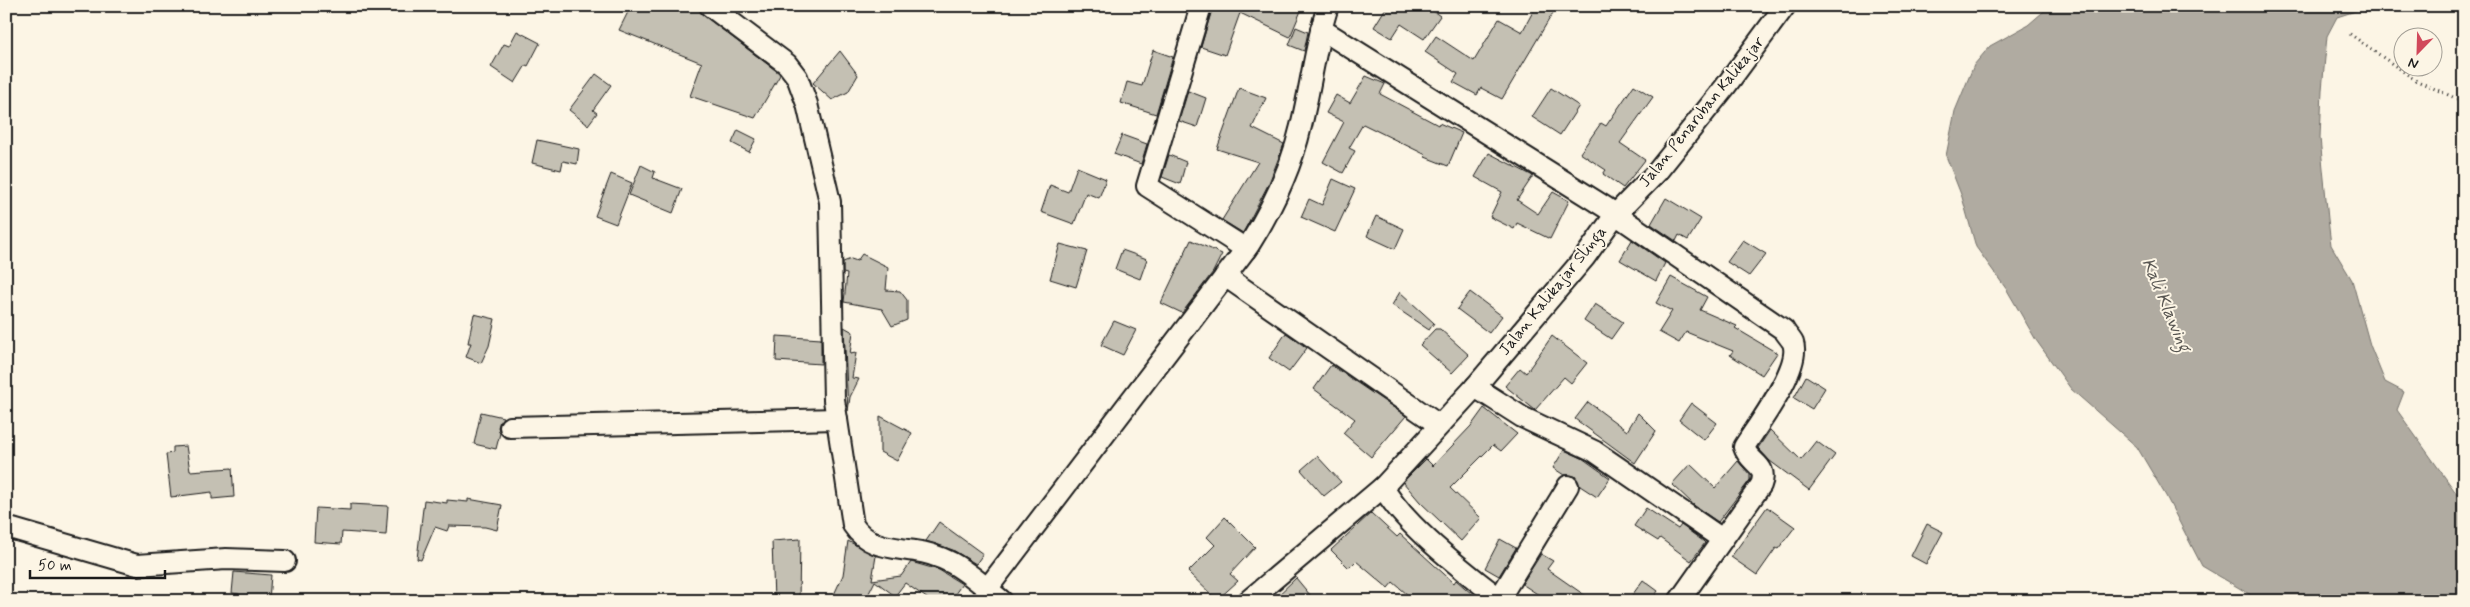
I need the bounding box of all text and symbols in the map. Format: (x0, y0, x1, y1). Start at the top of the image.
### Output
north arrow (2392, 28, 2442, 78)
street label: Jalan Penaruban Kalikajar (1635, 32, 1770, 192)
text: N (2406, 53, 2421, 73)
street label: Jalan Kalikajar Slinga (1494, 222, 1612, 361)
water label: Kali Klawing (2134, 254, 2198, 359)
scale bar (30, 547, 165, 579)
text: 50 m (38, 556, 72, 576)

